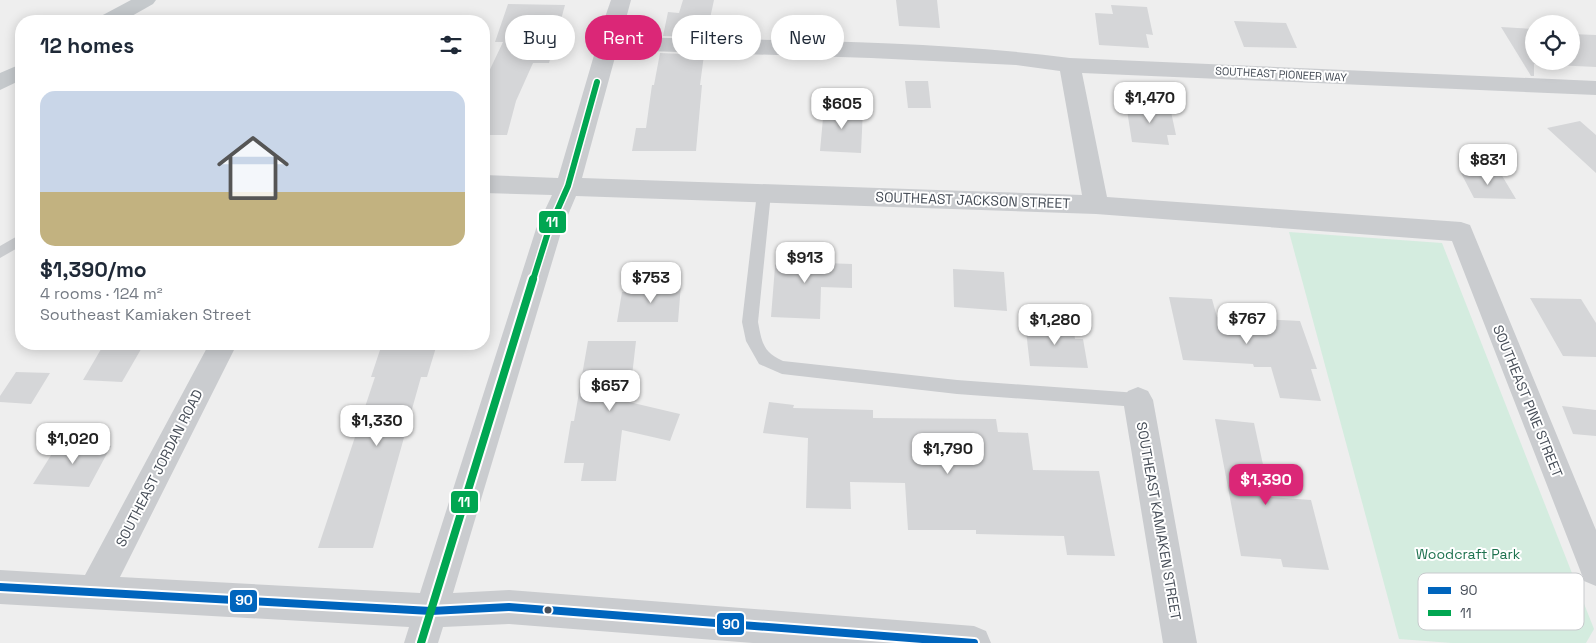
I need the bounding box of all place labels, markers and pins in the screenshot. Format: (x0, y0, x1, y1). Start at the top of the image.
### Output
pin: $1,470 (1109, 82, 1191, 124)
pin: $605 (812, 88, 872, 130)
pin: $831 (1458, 144, 1518, 186)
pin: $913 (775, 242, 835, 284)
pin: $753 (621, 262, 681, 304)
pin: $767 (1217, 302, 1277, 345)
pin: $1,280 (1014, 304, 1096, 346)
pin: $657 (580, 370, 640, 412)
pin: $1,330 (336, 404, 418, 447)
pin: $1,020 (32, 422, 114, 465)
pin: $1,790 (907, 432, 989, 475)
pin: $1,390 (1225, 464, 1307, 506)
unlabelled marker (543, 605, 553, 615)

